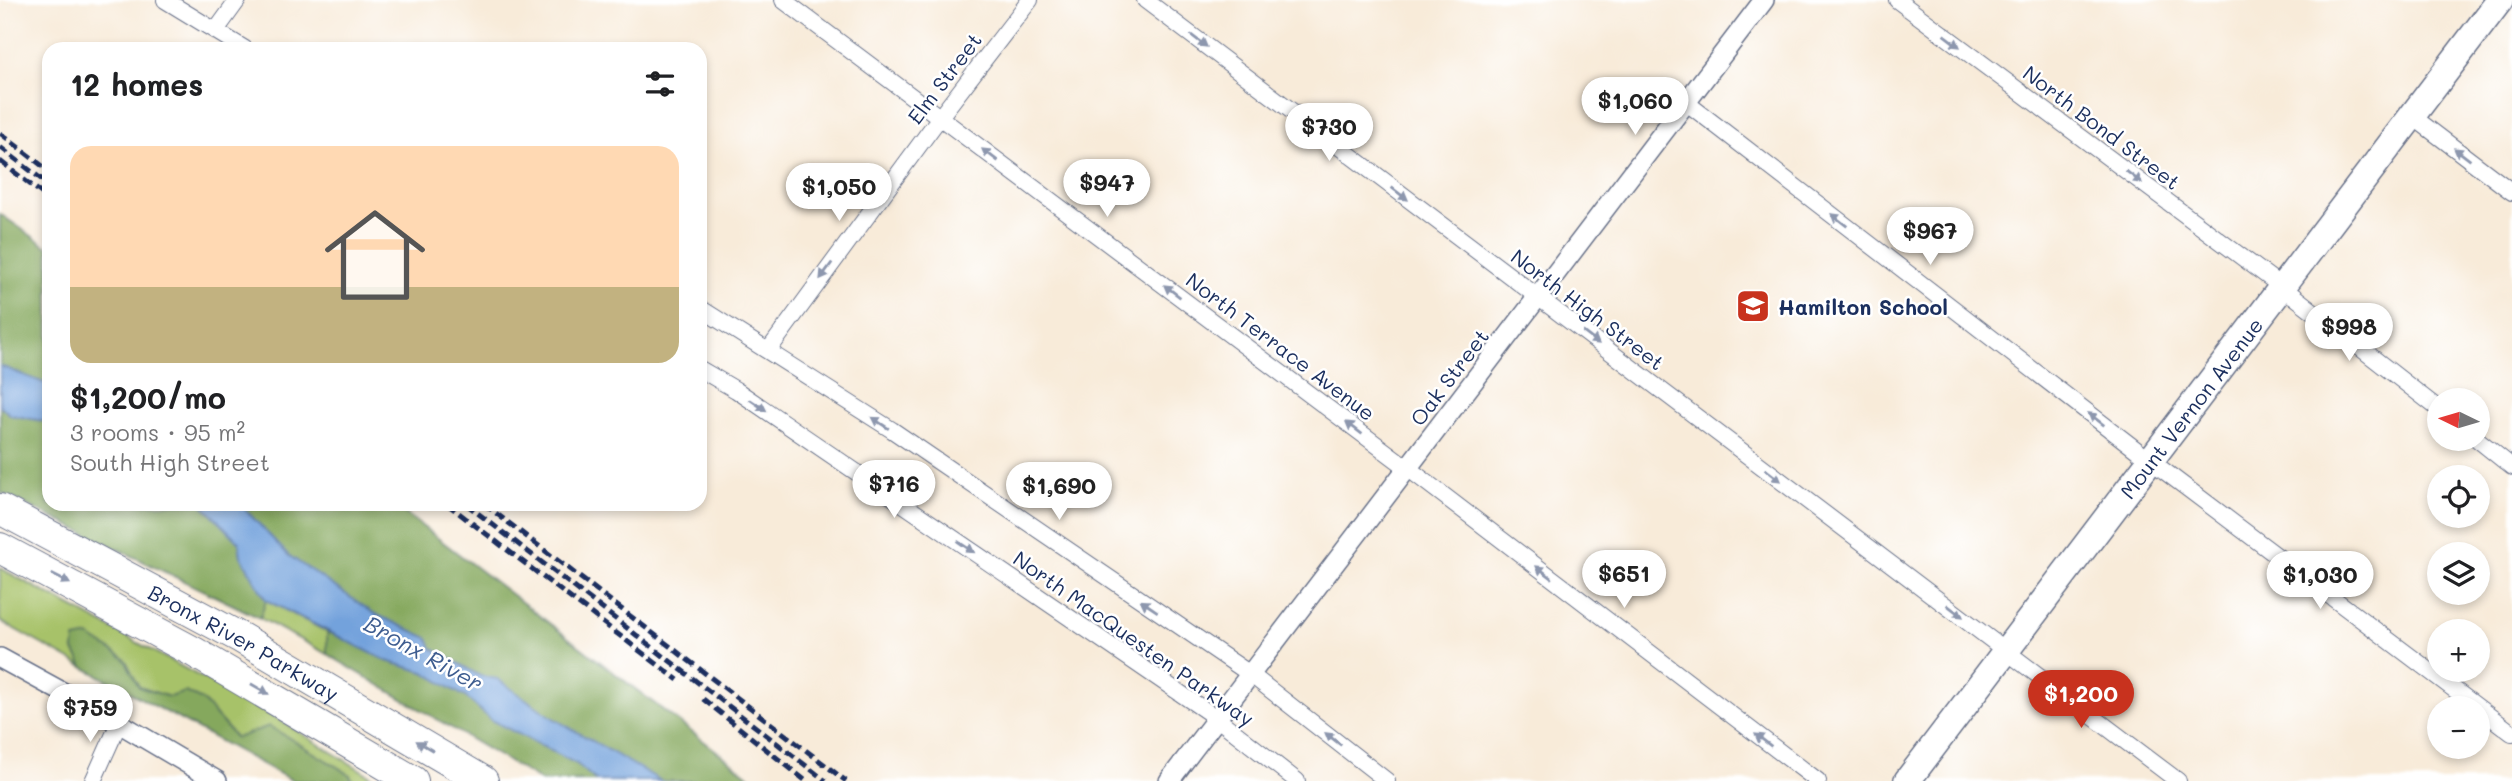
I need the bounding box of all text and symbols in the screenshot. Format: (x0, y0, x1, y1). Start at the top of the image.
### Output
street label: Elm Street (901, 27, 987, 129)
one-way arrow (1190, 34, 1208, 48)
one-way arrow (1943, 34, 1961, 48)
street label: North Bond Street (2018, 59, 2186, 195)
text: 12 homes (70, 64, 203, 104)
icon: filters (641, 65, 679, 103)
pin: $1,060 (1578, 78, 1692, 137)
text: $1,060 (1598, 85, 1672, 115)
pin: $730 (1288, 104, 1370, 163)
text: $730 (1301, 111, 1357, 141)
one-way arrow (2453, 147, 2471, 161)
one-way arrow (981, 148, 999, 162)
pin: $947 (1066, 160, 1148, 219)
pin: $1,050 (782, 164, 896, 223)
text: $947 (1079, 167, 1135, 197)
one-way arrow (2125, 170, 2143, 184)
text: $1,050 (802, 171, 876, 201)
one-way arrow (1390, 186, 1408, 201)
icon: home (312, 192, 438, 318)
pin: $967 (1889, 208, 1971, 267)
one-way arrow (1830, 213, 1848, 227)
text: $967 (1903, 215, 1957, 245)
street label: North High Street (1506, 242, 1670, 376)
one-way arrow (819, 261, 834, 279)
street label: North Terrace Avenue (1181, 266, 1381, 426)
one-way arrow (1163, 285, 1181, 299)
school or university icon: Hamilton School (1734, 287, 1772, 325)
place label: Hamilton School (1778, 293, 1948, 320)
pin: $998 (2308, 304, 2390, 363)
street label: Mount Vernon Avenue (2113, 311, 2268, 503)
text: $998 (2321, 311, 2377, 341)
street label: Oak Street (1404, 323, 1494, 431)
one-way arrow (1582, 331, 1600, 345)
text: $1,200/mo (70, 377, 226, 417)
north arrow (2427, 388, 2490, 452)
map controls (2427, 388, 2490, 759)
one-way arrow (748, 399, 768, 412)
one-way arrow (2088, 411, 2106, 426)
one-way arrow (870, 416, 890, 429)
text: 3 rooms · 95 m² (70, 417, 245, 447)
one-way arrow (1345, 421, 1363, 435)
text: South High Street (70, 447, 270, 477)
pin: $716 (853, 461, 935, 520)
pin: $1,690 (1002, 462, 1116, 522)
button: locate (2427, 465, 2490, 528)
text: $716 (868, 468, 920, 498)
one-way arrow (1764, 468, 1782, 482)
text: $1,690 (1022, 470, 1096, 500)
one-way arrow (956, 541, 976, 554)
button: layers (2427, 542, 2490, 605)
street label: North MacQuesten Parkway (1008, 544, 1260, 732)
pin: $651 (1583, 550, 1665, 610)
pin: $1,030 (2263, 552, 2377, 611)
text: $651 (1598, 558, 1650, 588)
text: $1,030 (2283, 559, 2357, 589)
one-way arrow (1535, 564, 1553, 579)
one-way arrow (51, 573, 71, 584)
street label: Bronx River Parkway (144, 578, 344, 707)
one-way arrow (1139, 599, 1159, 612)
one-way arrow (1946, 604, 1965, 618)
water label: Bronx River (359, 608, 489, 698)
button: + (2427, 619, 2490, 682)
pin: $1,200 (2024, 670, 2138, 730)
text: $1,200 (2044, 678, 2118, 708)
one-way arrow (250, 683, 269, 695)
pin: $759 (49, 684, 131, 744)
text: $759 (63, 692, 117, 722)
button: − (2427, 696, 2490, 759)
one-way arrow (1325, 732, 1343, 747)
one-way arrow (1755, 732, 1773, 747)
one-way arrow (415, 739, 434, 752)

